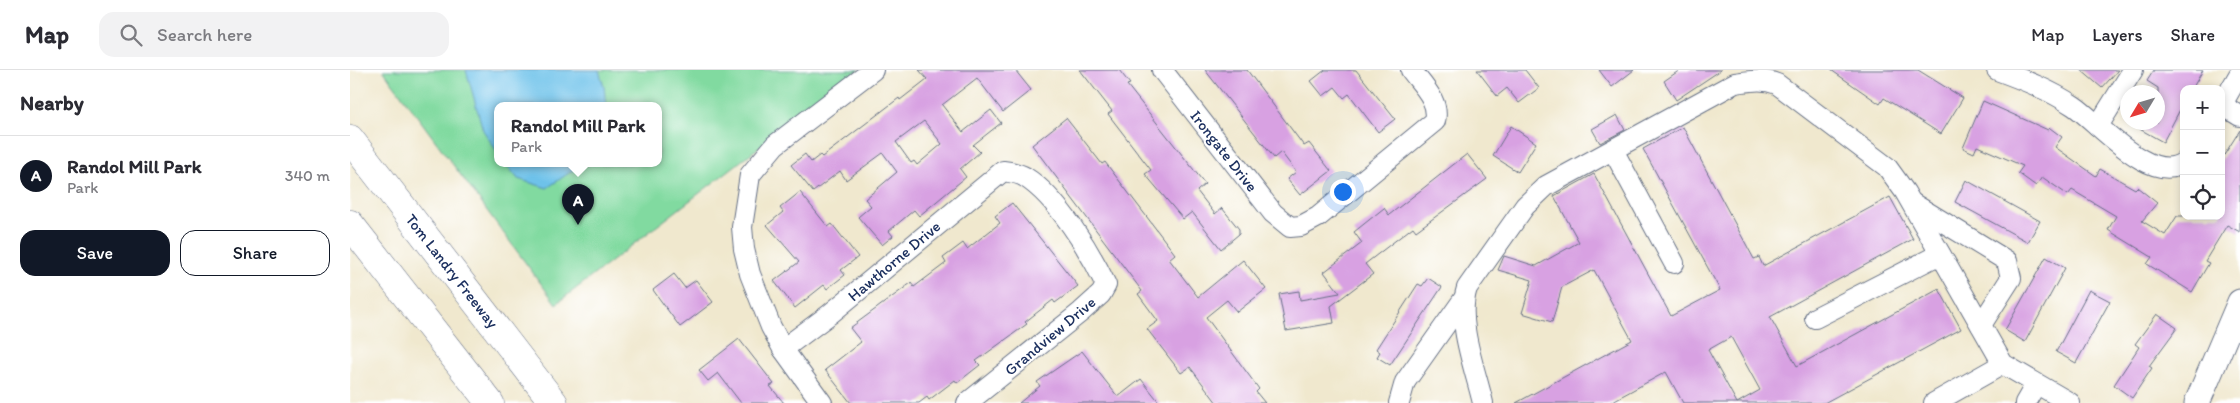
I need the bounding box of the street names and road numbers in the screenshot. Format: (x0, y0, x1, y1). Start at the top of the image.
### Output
street label: Irongate Drive (1186, 106, 1262, 196)
street label: Tom Landry Freeway (401, 210, 503, 332)
street label: Hawthorne Drive (844, 217, 944, 305)
street label: Grandview Drive (1001, 292, 1099, 380)

